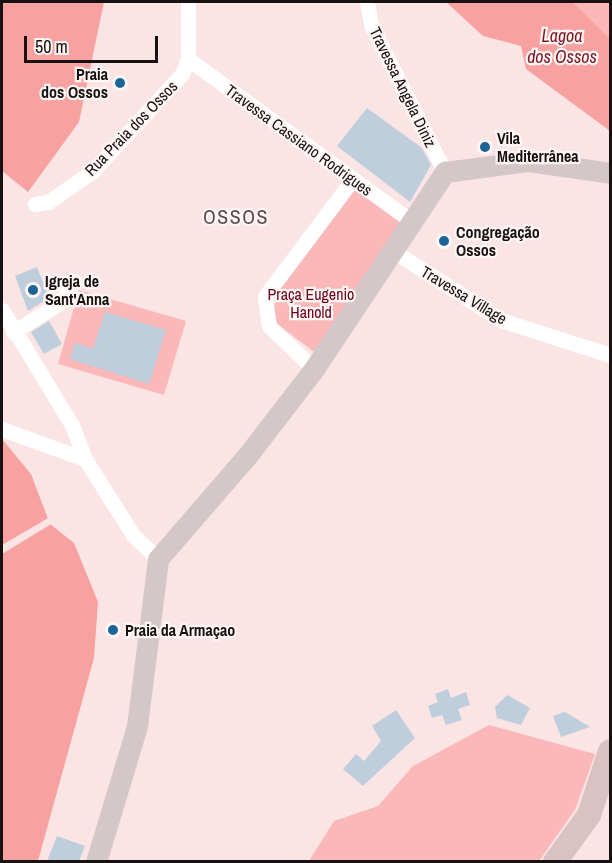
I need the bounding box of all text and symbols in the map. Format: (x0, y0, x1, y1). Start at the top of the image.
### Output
street label: Travessa Angela Diniz (365, 23, 441, 151)
scale bar (27, 24, 160, 62)
water label: Lagoa dos Ossos (527, 26, 597, 68)
text: 50 m (35, 34, 68, 59)
place label: Praia dos Ossos (41, 64, 108, 102)
street label: Rua Praia dos Ossos (81, 76, 181, 180)
marker: Praia dos Ossos (113, 76, 127, 90)
street label: Travessa Cassiano Rodrigues (222, 80, 376, 200)
place label: Vila Mediterrânea (497, 128, 579, 166)
marker: Vila Mediterrânea (478, 140, 492, 154)
district label: OSSOS (203, 204, 269, 228)
place label: Congregação Ossos (456, 222, 540, 260)
marker: Congregação Ossos (437, 234, 451, 248)
street label: Travessa Village (417, 262, 511, 328)
place label: Igreja de Sant'Anna (45, 271, 109, 309)
marker: Igreja de Sant'Anna (26, 283, 40, 297)
park label: Praça Eugenio Hanold (268, 284, 354, 322)
place label: Praia da Armaçao (125, 620, 236, 640)
marker: Praia da Armaçao (106, 623, 120, 637)

